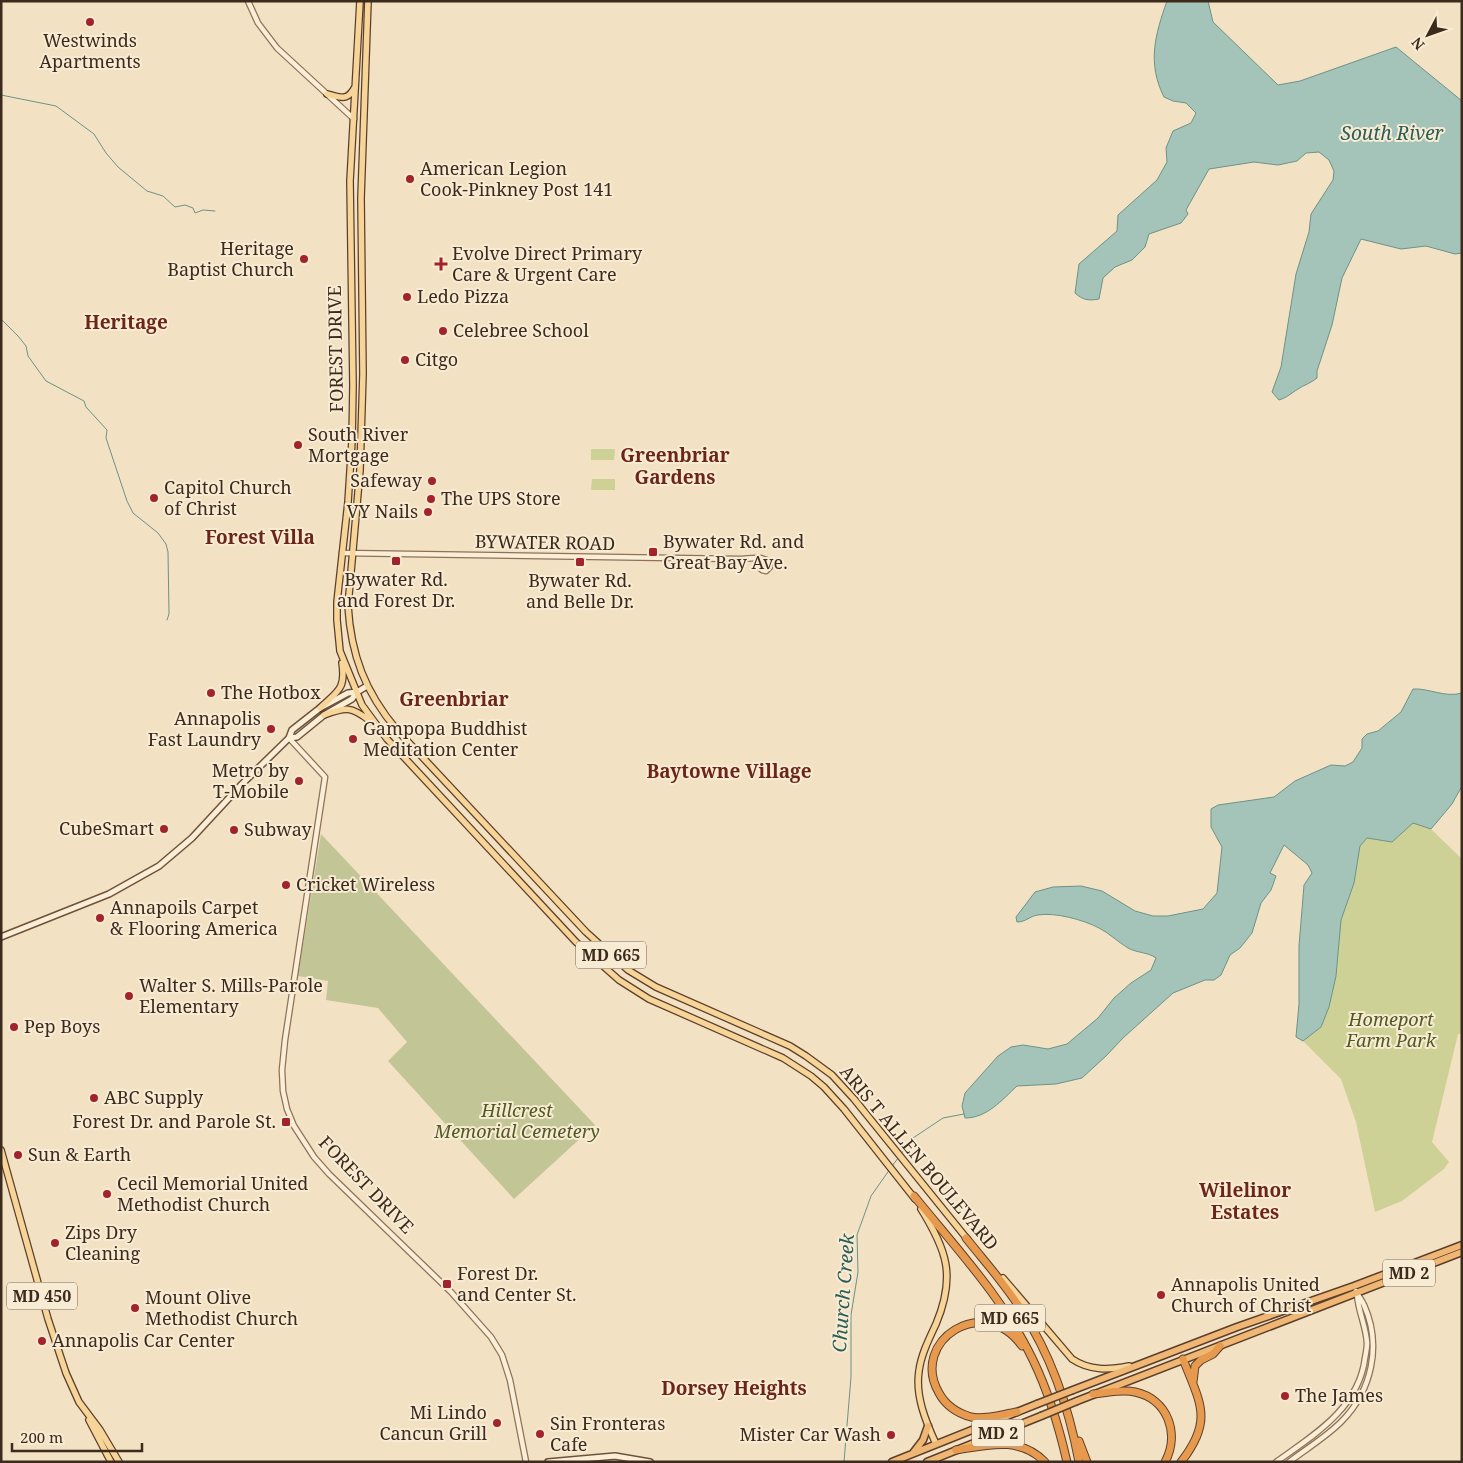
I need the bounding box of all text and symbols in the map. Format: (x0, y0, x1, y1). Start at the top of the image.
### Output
north arrow (1403, 10, 1453, 60)
marker: Westwinds Apartments (84, 16, 96, 28)
place label: Westwinds Apartments (39, 28, 141, 73)
text: N (1407, 33, 1429, 54)
water label: South River (1341, 120, 1444, 146)
place label: American Legion Cook-Pinkney Post 141 (420, 156, 613, 201)
marker: American Legion Cook-Pinkney Post 141 (404, 173, 416, 185)
place label: Heritage Baptist Church (167, 236, 294, 281)
place label: Evolve Direct Primary Care & Urgent Care (452, 241, 643, 286)
marker: Heritage Baptist Church (298, 253, 310, 265)
marker: Evolve Direct Primary Care & Urgent Care (434, 257, 448, 271)
place label: Ledo Pizza (417, 284, 509, 308)
street label: FOREST DRIVE (322, 285, 348, 413)
marker: Ledo Pizza (401, 291, 413, 303)
district label: Heritage (84, 309, 168, 335)
place label: Celebree School (453, 318, 589, 342)
marker: Celebree School (437, 325, 449, 337)
place label: Citgo (415, 347, 458, 371)
marker: Citgo (399, 354, 411, 366)
place label: South River Mortgage (308, 422, 409, 467)
marker: South River Mortgage (292, 439, 304, 451)
district label: Greenbriar Gardens (620, 442, 730, 490)
place label: Safeway (350, 468, 423, 492)
place label: Capitol Church of Christ (164, 475, 292, 520)
marker: Safeway (426, 475, 438, 487)
place label: The UPS Store (441, 486, 561, 510)
marker: Capitol Church of Christ (148, 492, 160, 504)
marker: The UPS Store (425, 493, 437, 505)
place label: VY Nails (347, 499, 418, 523)
marker: VY Nails (422, 506, 434, 518)
district label: Forest Villa (205, 524, 315, 550)
street label: BYWATER ROAD (475, 529, 615, 555)
place label: Bywater Rd. and Great Bay Ave. (663, 529, 804, 574)
marker: Bywater Rd. and Great Bay Ave. (647, 546, 659, 558)
marker: Bywater Rd. and Forest Dr. (390, 555, 402, 567)
marker: Bywater Rd. and Belle Dr. (574, 556, 586, 568)
place label: Bywater Rd. and Forest Dr. (337, 567, 455, 612)
place label: Bywater Rd. and Belle Dr. (526, 568, 634, 613)
place label: The Hotbox (221, 680, 321, 704)
district label: Greenbriar (399, 686, 509, 712)
marker: The Hotbox (205, 687, 217, 699)
place label: Annapolis Fast Laundry (148, 706, 262, 751)
place label: Gampopa Buddhist Meditation Center (363, 716, 527, 761)
marker: Annapolis Fast Laundry (265, 723, 277, 735)
marker: Gampopa Buddhist Meditation Center (347, 733, 359, 745)
place label: Metro by T-Mobile (212, 758, 290, 803)
district label: Baytowne Village (646, 758, 812, 784)
marker: Metro by T-Mobile (293, 775, 305, 787)
place label: CubeSmart (59, 816, 154, 840)
place label: Subway (244, 817, 313, 841)
marker: CubeSmart (158, 823, 170, 835)
marker: Subway (228, 824, 240, 836)
place label: Cricket Wireless (296, 872, 435, 896)
marker: Cricket Wireless (280, 879, 292, 891)
place label: Annapoils Carpet & Flooring America (110, 895, 278, 940)
marker: Annapoils Carpet & Flooring America (94, 912, 106, 924)
road number: MD 665 (576, 942, 646, 968)
place label: Walter S. Mills-Parole Elementary (139, 973, 323, 1018)
marker: Walter S. Mills-Parole Elementary (123, 990, 135, 1002)
park label: Homeport Farm Park (1345, 1007, 1437, 1052)
place label: Pep Boys (24, 1014, 100, 1038)
marker: Pep Boys (8, 1021, 20, 1033)
street label: ARIS T ALLEN BOULEVARD (835, 1060, 1004, 1255)
place label: ABC Supply (104, 1085, 204, 1109)
marker: ABC Supply (88, 1092, 100, 1104)
park label: Hillcrest Memorial Cemetery (433, 1098, 600, 1143)
place label: Forest Dr. and Parole St. (72, 1109, 276, 1133)
marker: Forest Dr. and Parole St. (280, 1116, 292, 1128)
street label: FOREST DRIVE (314, 1130, 419, 1238)
place label: Sun & Earth (28, 1142, 131, 1166)
marker: Sun & Earth (12, 1149, 24, 1161)
place label: Cecil Memorial United Methodist Church (117, 1171, 308, 1216)
district label: Wilelinor Estates (1199, 1177, 1291, 1225)
marker: Cecil Memorial United Methodist Church (101, 1188, 113, 1200)
place label: Zips Dry Cleaning (65, 1220, 140, 1265)
water label: Church Creek (826, 1232, 860, 1353)
marker: Zips Dry Cleaning (49, 1237, 61, 1249)
road number: MD 2 (1383, 1260, 1435, 1286)
place label: Forest Dr. and Center St. (457, 1261, 577, 1306)
place label: Annapolis United Church of Christ (1171, 1272, 1320, 1317)
marker: Forest Dr. and Center St. (441, 1278, 453, 1290)
road number: MD 450 (7, 1282, 77, 1310)
place label: Mount Olive Methodist Church (145, 1285, 298, 1330)
marker: Annapolis United Church of Christ (1155, 1289, 1167, 1301)
marker: Mount Olive Methodist Church (129, 1302, 141, 1314)
road number: MD 665 (975, 1305, 1045, 1332)
place label: Annapolis Car Center (52, 1328, 235, 1352)
marker: Annapolis Car Center (36, 1335, 48, 1347)
district label: Dorsey Heights (661, 1375, 807, 1401)
place label: The James (1295, 1383, 1383, 1407)
marker: The James (1279, 1390, 1291, 1402)
place label: Mi Lindo Cancun Grill (379, 1400, 487, 1445)
place label: Sin Fronteras Cafe (550, 1411, 665, 1456)
marker: Mi Lindo Cancun Grill (491, 1417, 503, 1429)
scale bar (12, 1420, 142, 1452)
road number: MD 2 (972, 1420, 1024, 1446)
place label: Mister Car Wash (740, 1422, 881, 1446)
text: 200 m (20, 1427, 63, 1447)
marker: Sin Fronteras Cafe (534, 1428, 546, 1440)
marker: Mister Car Wash (885, 1429, 897, 1441)

